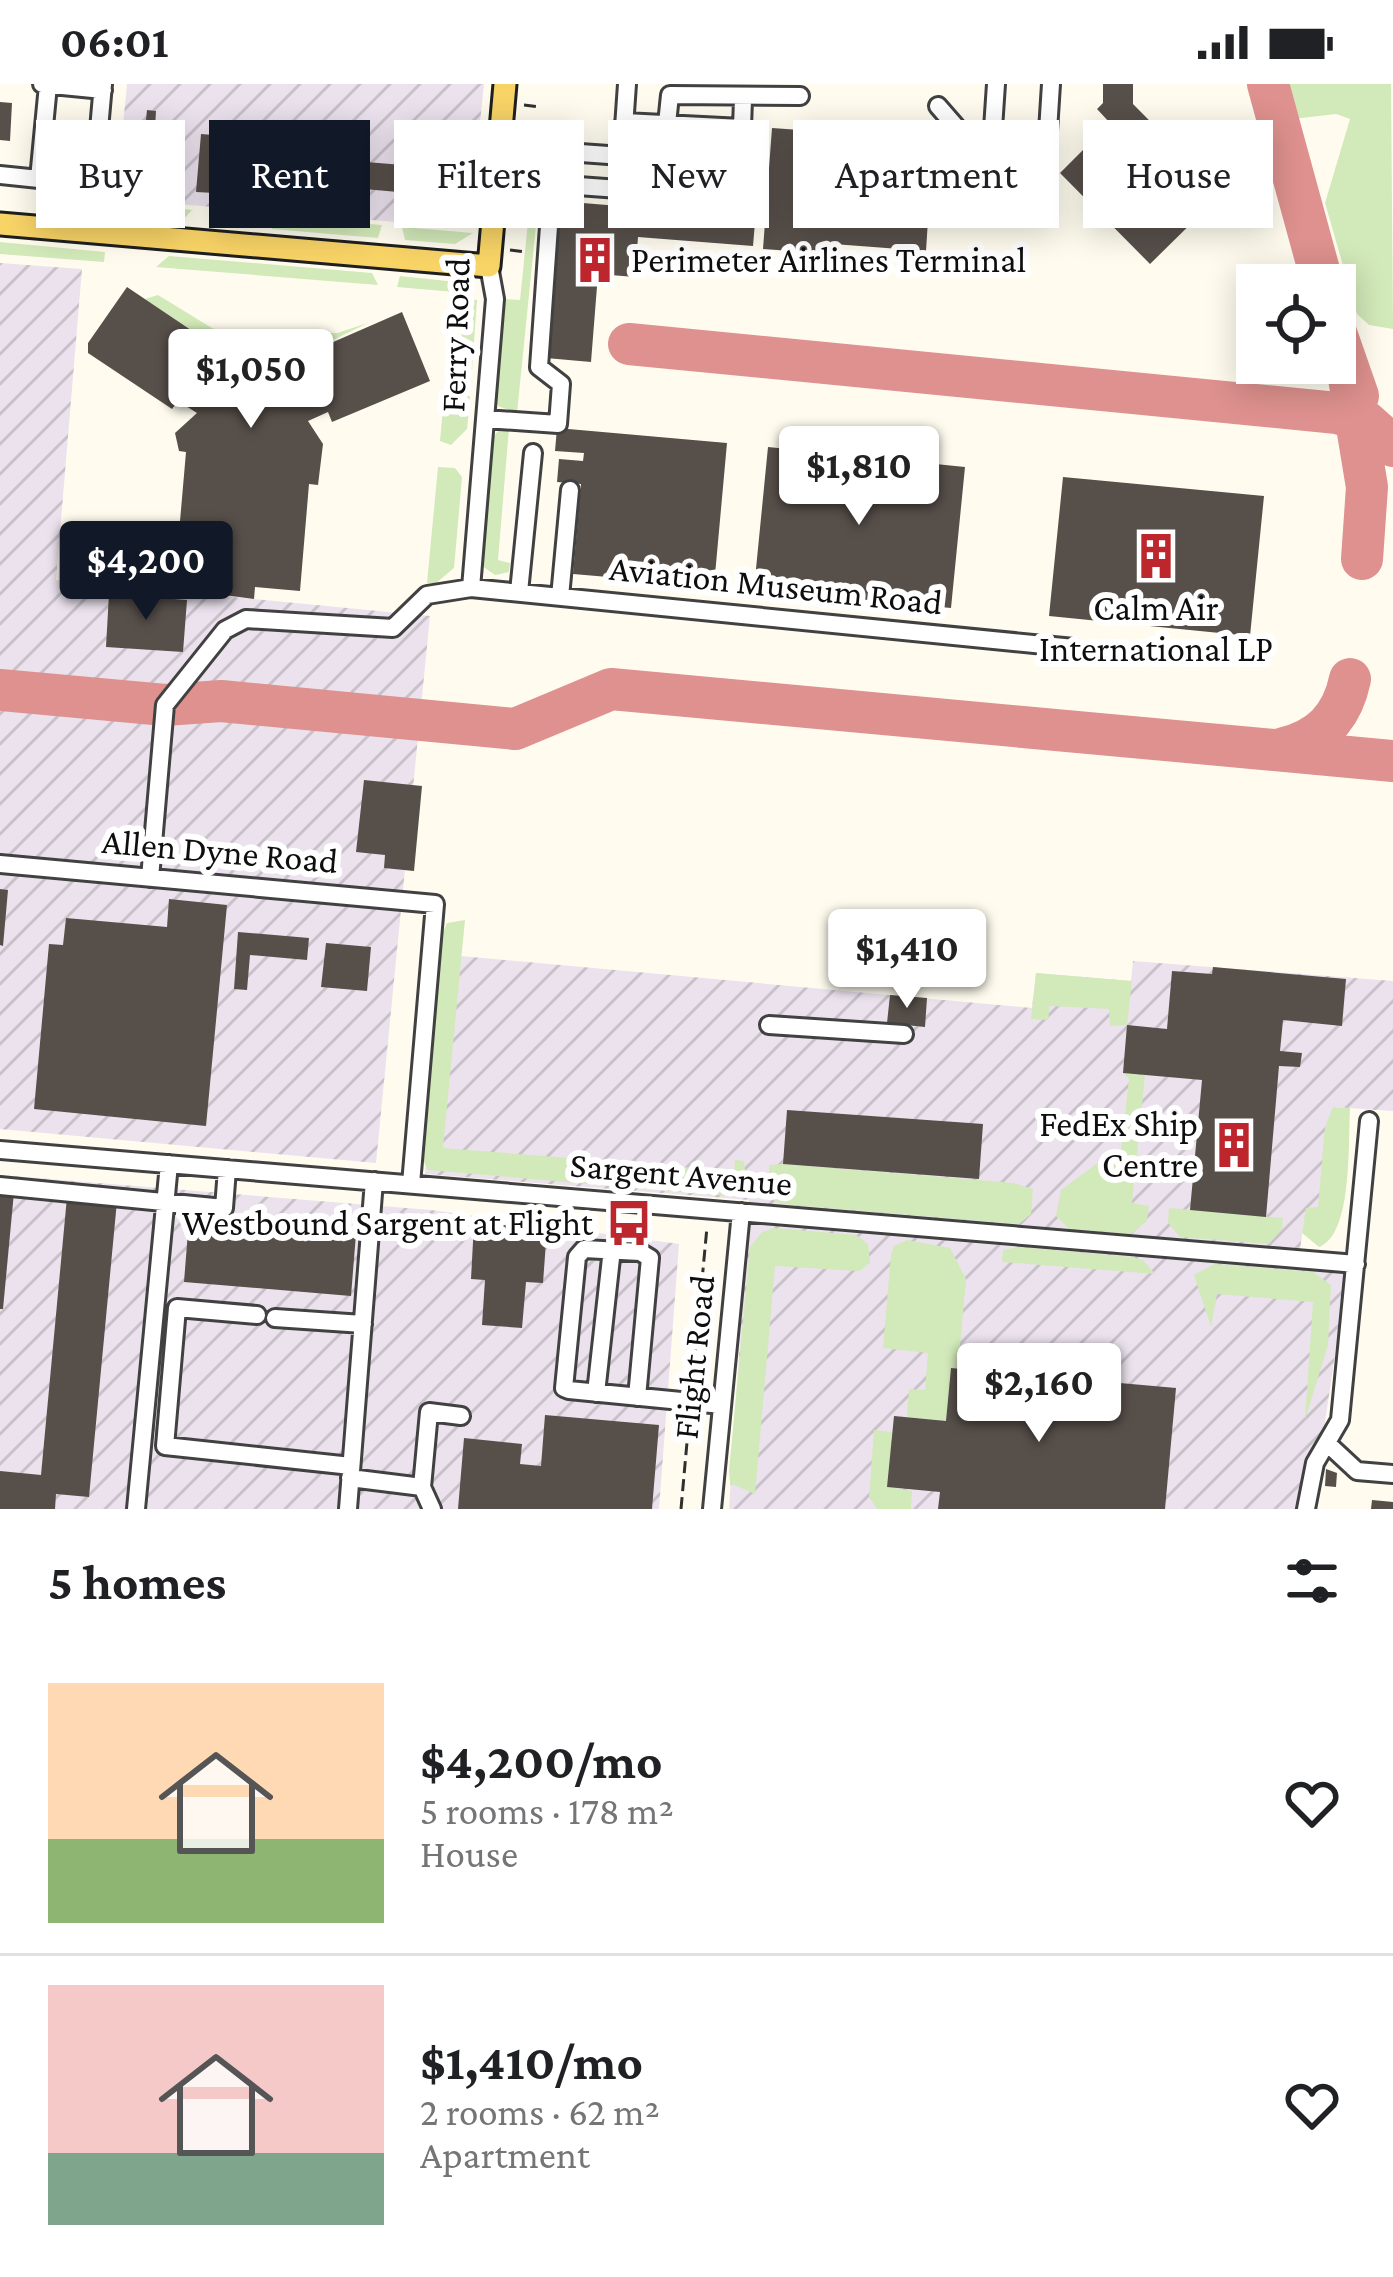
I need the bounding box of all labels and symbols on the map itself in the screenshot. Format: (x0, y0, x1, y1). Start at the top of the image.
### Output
building icon: Perimeter Airlines Terminal (570, 235, 620, 285)
place label: Perimeter Airlines Terminal (631, 240, 1026, 280)
street label: Ferry Road (432, 257, 478, 413)
pin: $1,050 (153, 329, 349, 431)
pin: $1,810 (761, 426, 957, 528)
pin: $4,200 (48, 521, 244, 623)
building icon: Calm Air International LP (1131, 531, 1181, 581)
street label: Aviation Museum Road (608, 548, 944, 622)
place label: Calm Air International LP (1039, 588, 1273, 669)
street label: Allen Dyne Road (100, 821, 340, 881)
pin: $1,410 (809, 909, 1005, 1011)
place label: FedEx Ship Centre (1039, 1104, 1198, 1185)
building icon: FedEx Ship Centre (1209, 1120, 1259, 1170)
street label: Sargent Avenue (568, 1144, 794, 1204)
bus stop icon: Westbound Sargent at Flight (604, 1198, 654, 1248)
place label: Westbound Sargent at Flight (182, 1203, 594, 1243)
street label: Flight Road (665, 1273, 723, 1441)
pin: $2,160 (941, 1343, 1137, 1445)

